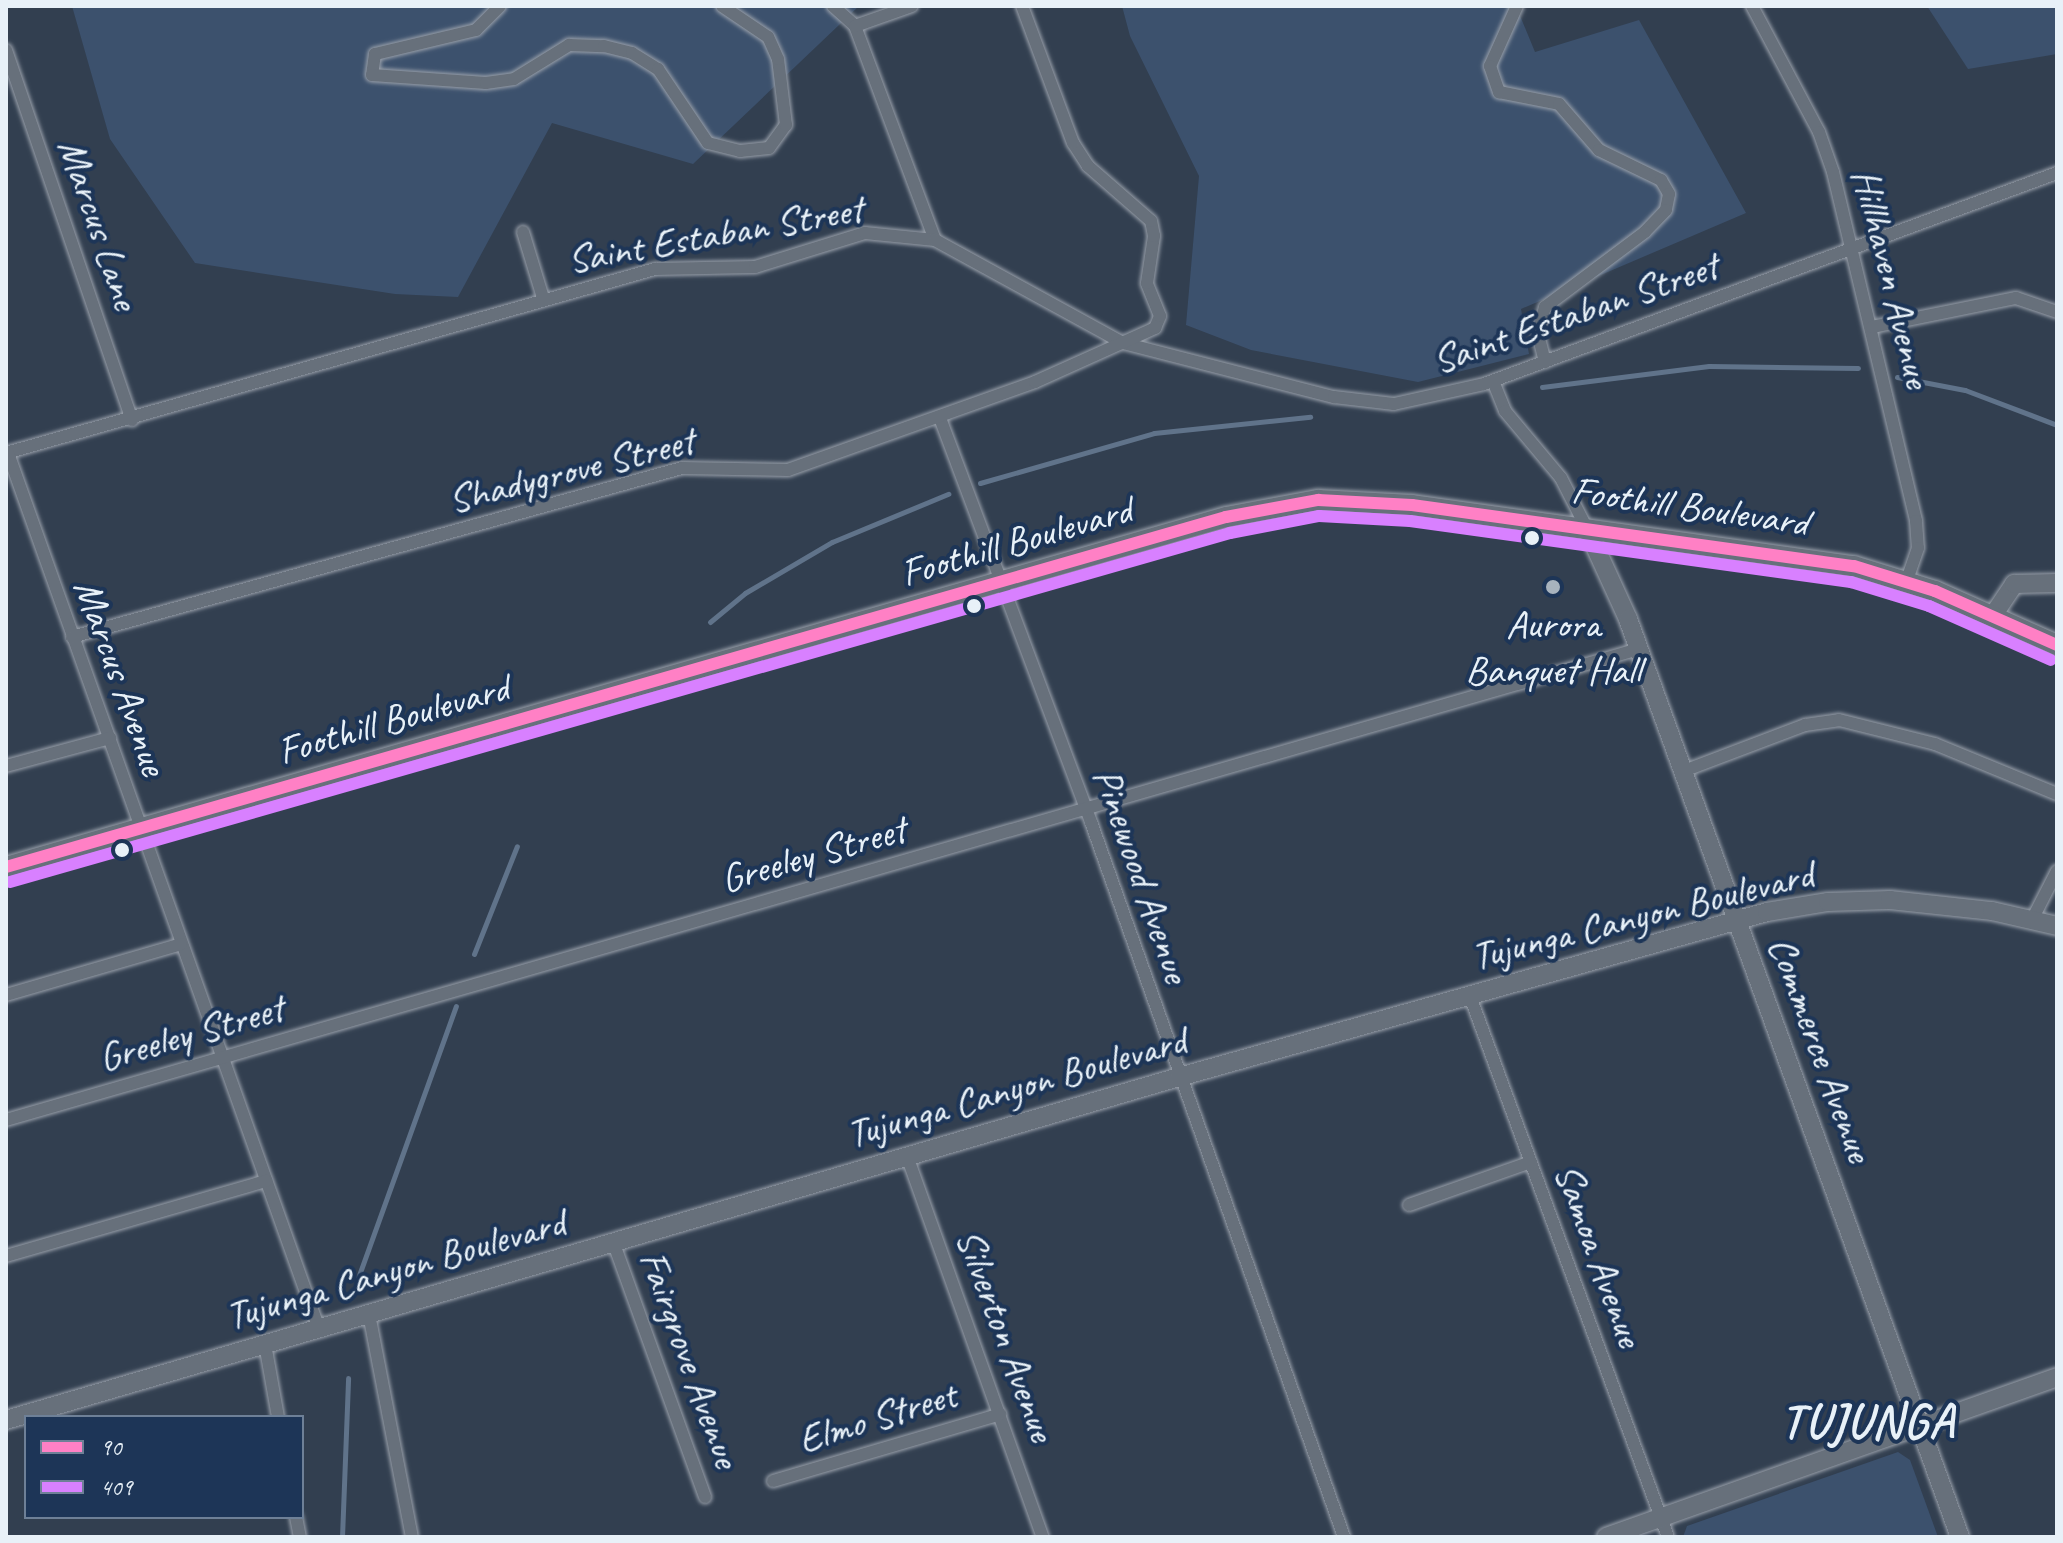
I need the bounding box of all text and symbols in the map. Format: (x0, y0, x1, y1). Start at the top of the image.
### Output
street label: Marcus Lane (47, 132, 151, 316)
street label: Hillhaven Avenue (1842, 164, 1942, 392)
street label: Saint Estaban Street (564, 184, 866, 284)
street label: Saint Estaban Street (1426, 242, 1724, 384)
street label: Shadygrove Street (443, 416, 699, 524)
street label: Foothill Boulevard (1569, 466, 1811, 546)
street label: Foothill Boulevard (895, 485, 1137, 597)
unlabelled marker (1524, 530, 1540, 546)
street label: Marcus Avenue (63, 573, 179, 781)
marker: Aurora Banquet Hall (1544, 578, 1562, 596)
unlabelled marker (966, 598, 982, 614)
place label: Aurora Banquet Hall (1465, 600, 1641, 694)
street label: Foothill Boulevard (272, 663, 514, 775)
street label: Pinewood Avenue (1083, 761, 1201, 989)
street label: Greeley Street (715, 805, 911, 903)
unlabelled marker (114, 842, 130, 858)
street label: Tujunga Canyon Boulevard (1466, 849, 1818, 981)
street label: Commerce Avenue (1758, 930, 1884, 1168)
street label: Greeley Street (93, 984, 289, 1082)
street label: Tujunga Canyon Boulevard (841, 1016, 1191, 1158)
street label: Samoa Avenue (1544, 1157, 1654, 1353)
street label: Tujunga Canyon Boulevard (220, 1198, 570, 1340)
street label: Silverton Avenue (945, 1222, 1067, 1448)
street label: Fairgrove Avenue (629, 1244, 751, 1474)
street label: Elmo Street (792, 1370, 962, 1464)
district label: TUJUNGA (1781, 1393, 1955, 1451)
legend (24, 1415, 304, 1519)
text: 90 (100, 1432, 122, 1462)
text: 409 (100, 1472, 132, 1502)

